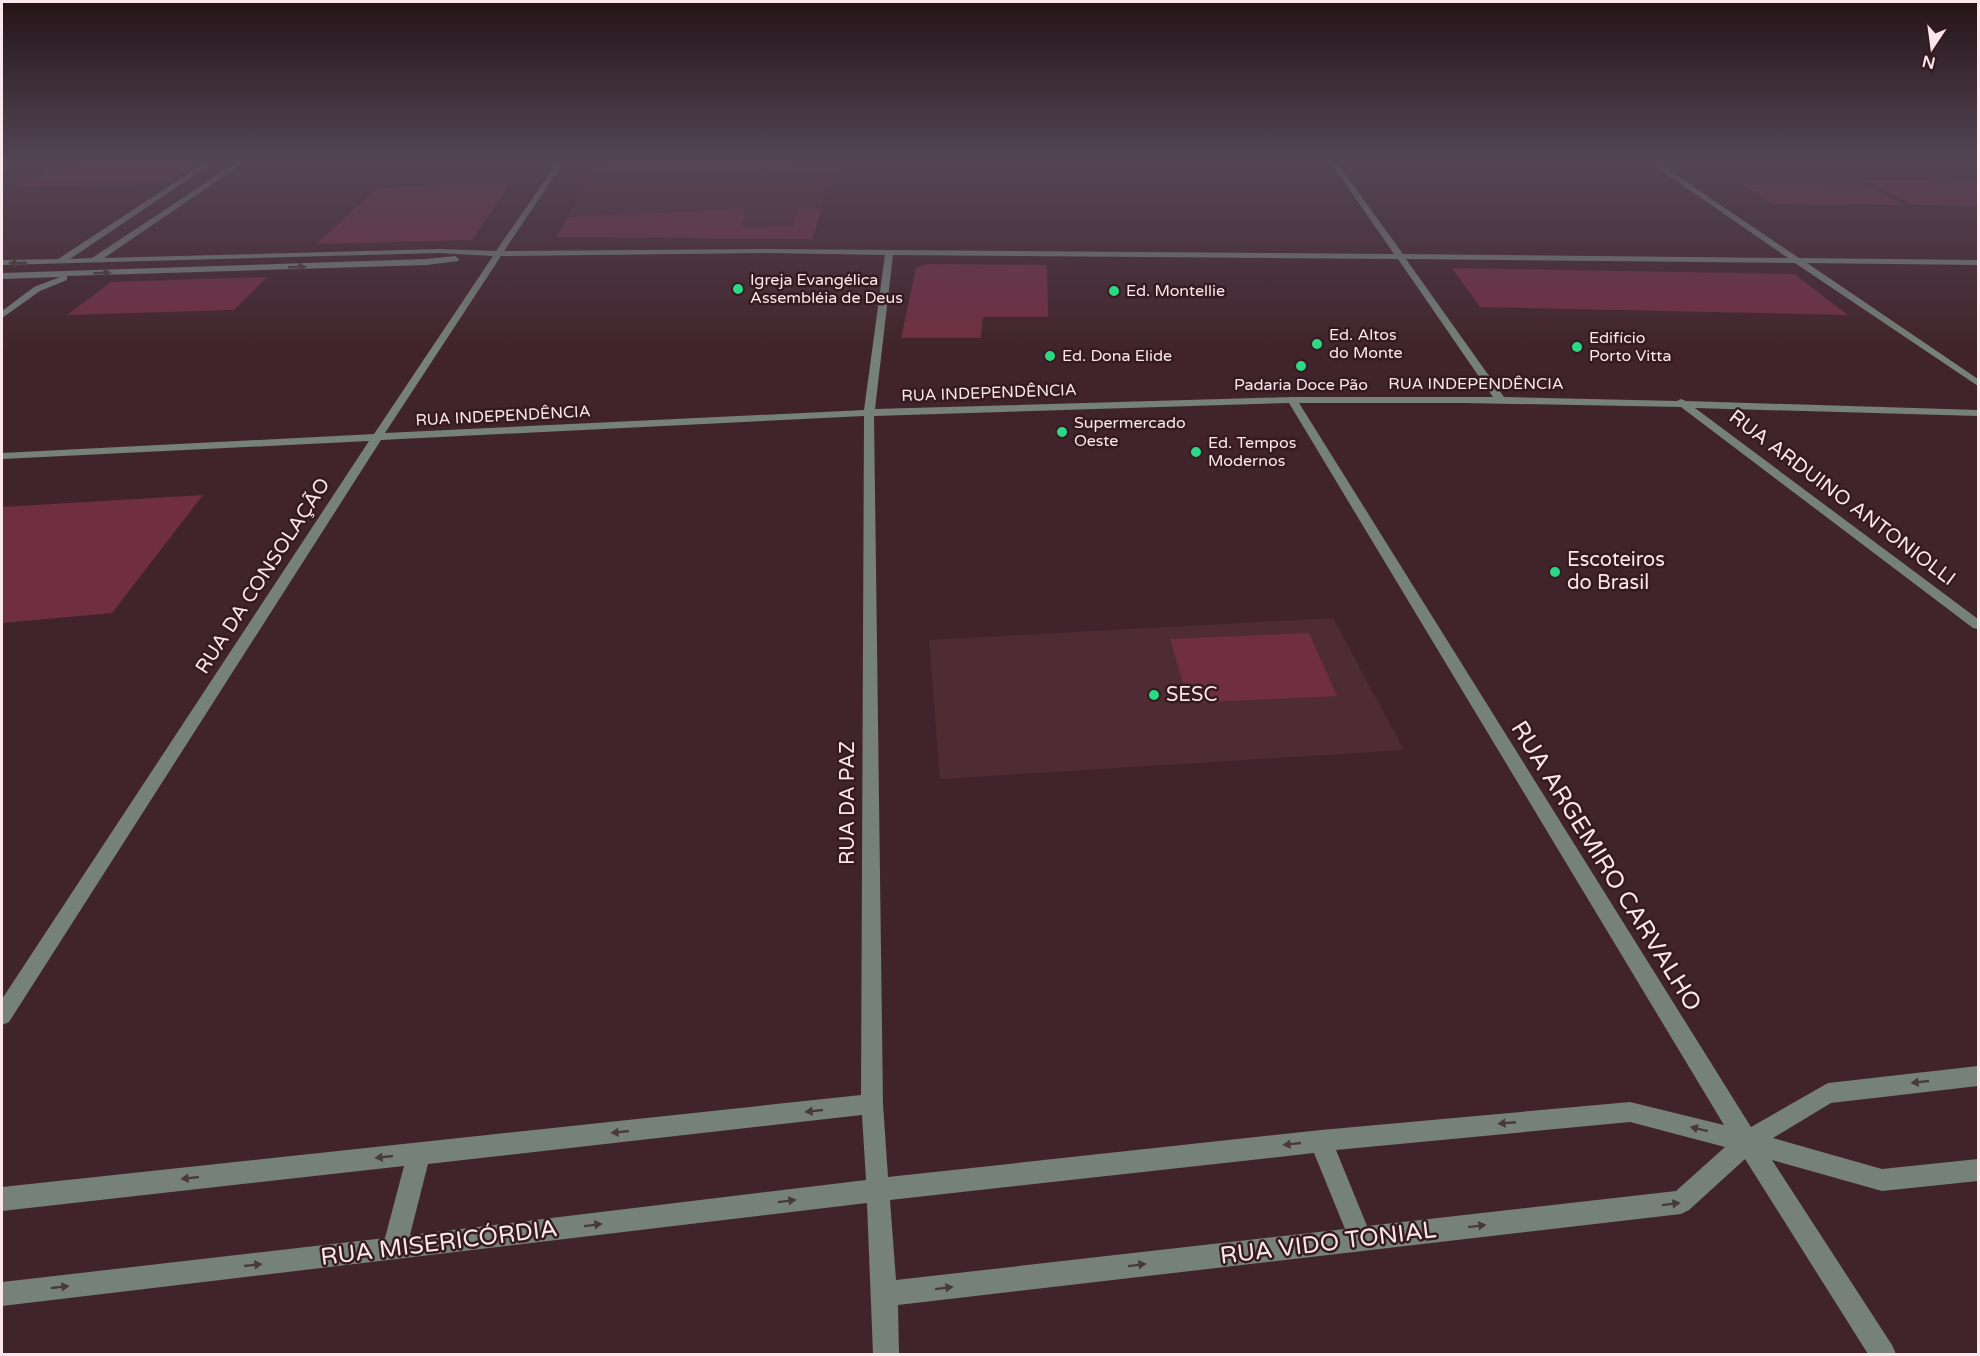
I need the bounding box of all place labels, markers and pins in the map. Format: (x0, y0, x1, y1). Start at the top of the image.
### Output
place label: Igreja Evangélica Assembléia de Deus (750, 270, 903, 308)
place label: Ed. Montellie (1126, 281, 1225, 301)
marker: Igreja Evangélica Assembléia de Deus (731, 282, 745, 296)
marker: Ed. Montellie (1107, 284, 1121, 298)
place label: Ed. Altos do Monte (1329, 325, 1403, 363)
place label: Edifício Porto Vitta (1589, 328, 1671, 366)
marker: Ed. Altos do Monte (1310, 337, 1324, 351)
marker: Edifício Porto Vitta (1570, 340, 1584, 354)
place label: Ed. Dona Elide (1062, 346, 1172, 366)
marker: Ed. Dona Elide (1043, 349, 1057, 363)
marker: Padaria Doce Pão (1294, 359, 1308, 373)
place label: Padaria Doce Pão (1234, 375, 1368, 395)
place label: Supermercado Oeste (1074, 413, 1186, 451)
marker: Supermercado Oeste (1055, 425, 1069, 439)
place label: Ed. Tempos Modernos (1208, 433, 1296, 471)
marker: Ed. Tempos Modernos (1189, 445, 1203, 459)
place label: Escoteiros do Brasil (1567, 548, 1665, 595)
marker: Escoteiros do Brasil (1548, 565, 1562, 579)
place label: SESC (1166, 683, 1217, 707)
marker: SESC (1147, 688, 1161, 702)

